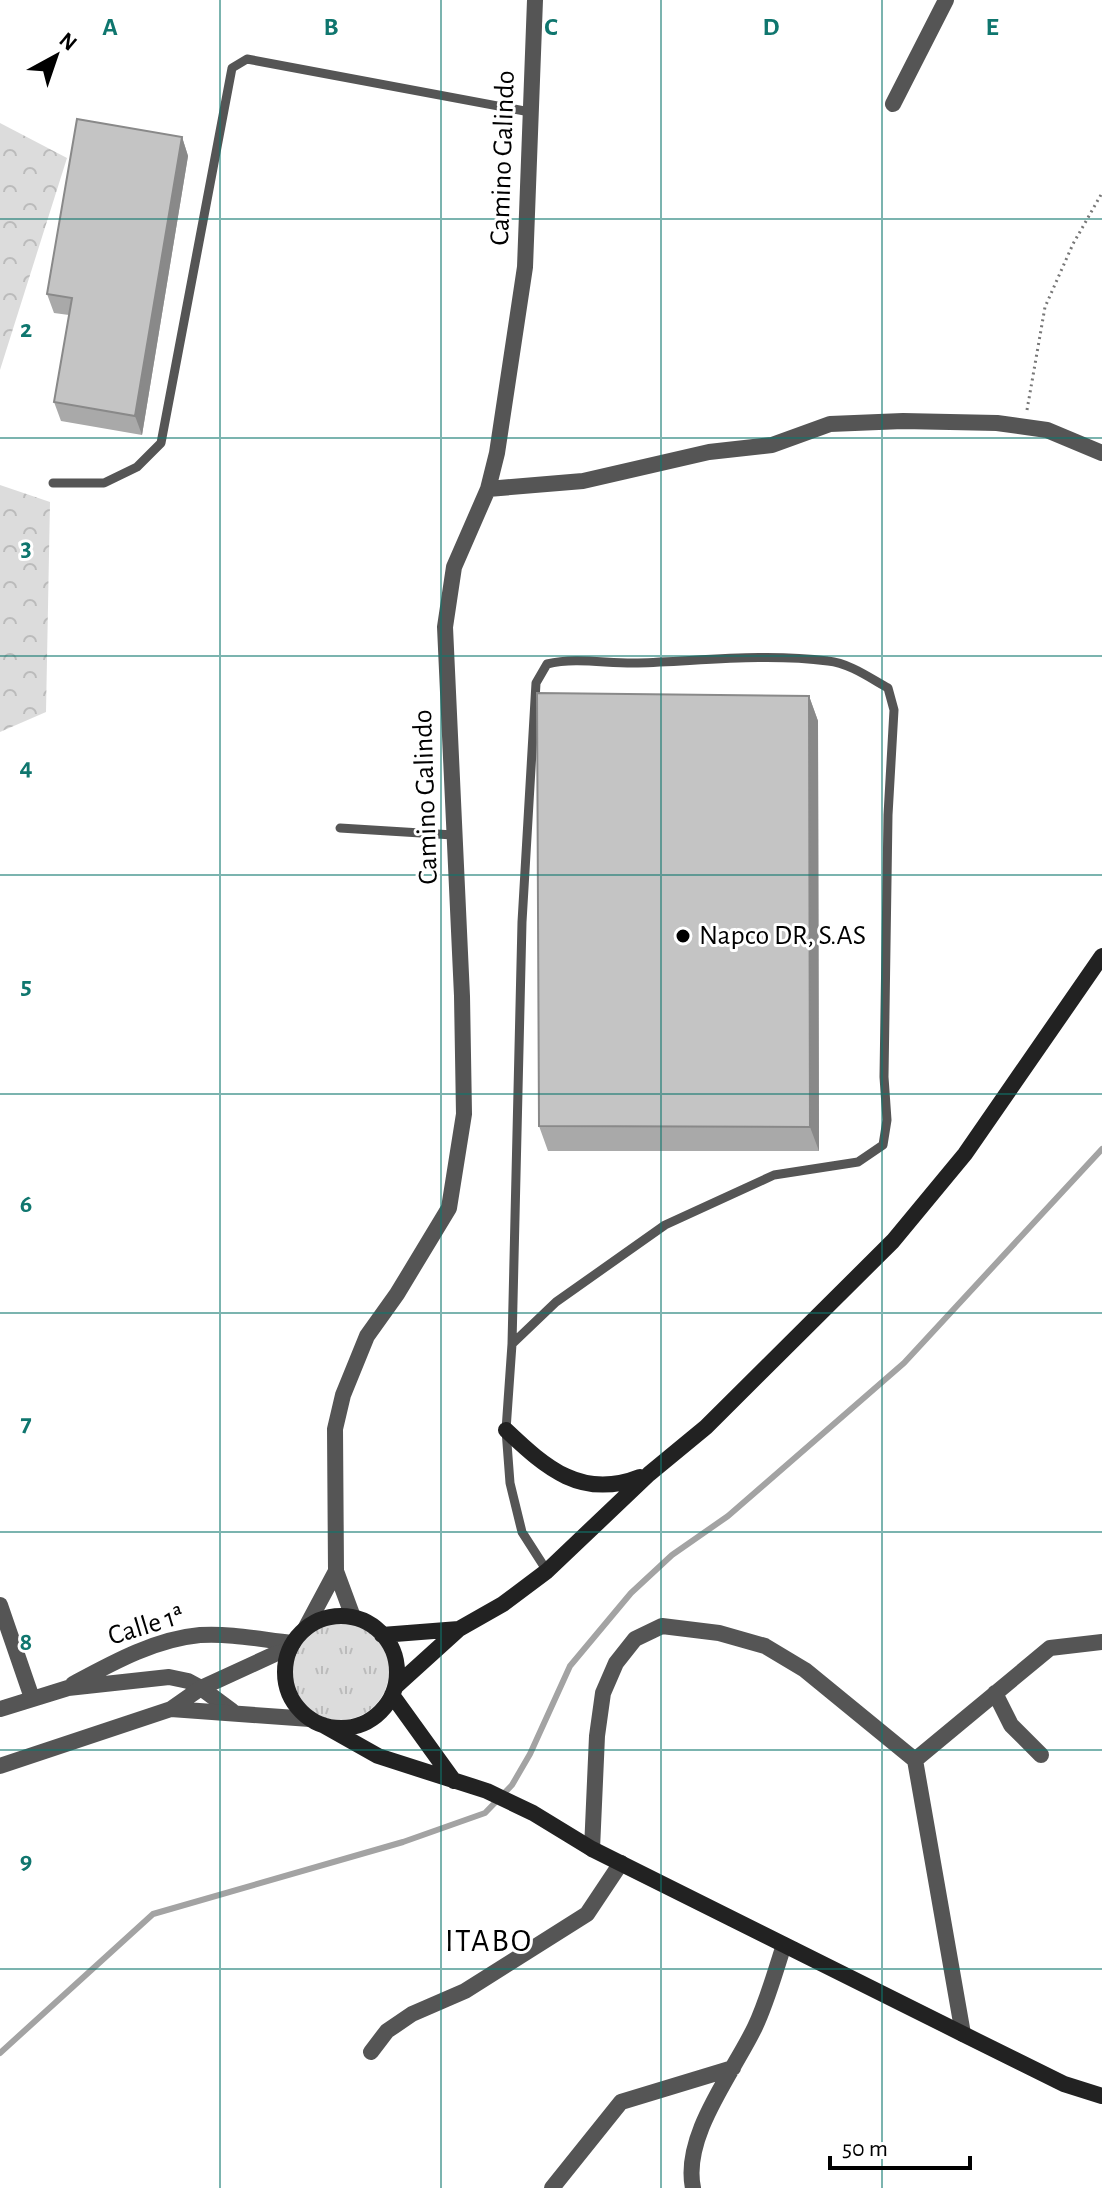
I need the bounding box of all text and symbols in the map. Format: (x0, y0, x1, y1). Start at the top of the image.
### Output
text: A (102, 14, 118, 40)
text: B (323, 14, 339, 40)
text: C (544, 14, 558, 40)
text: D (762, 14, 780, 40)
text: E (985, 14, 999, 40)
north arrow (16, 16, 96, 96)
text: N (55, 28, 81, 55)
street label: Camino Galindo (486, 70, 520, 246)
text: 2 (20, 316, 32, 342)
text: 3 (20, 535, 32, 561)
street label: Camino Galindo (409, 709, 443, 885)
text: 4 (19, 754, 33, 780)
place label: Napco DR, S.AS (699, 922, 866, 950)
marker: Napco DR, S.AS (674, 927, 692, 945)
text: 5 (20, 973, 32, 999)
text: 6 (20, 1191, 32, 1217)
text: 7 (20, 1410, 32, 1436)
street label: Calle 1ª (105, 1601, 187, 1651)
text: 8 (20, 1629, 32, 1655)
text: 9 (20, 1848, 32, 1874)
district label: ITABO (445, 1925, 533, 1957)
scale bar (830, 2120, 970, 2170)
text: 50 m (842, 2137, 888, 2161)

